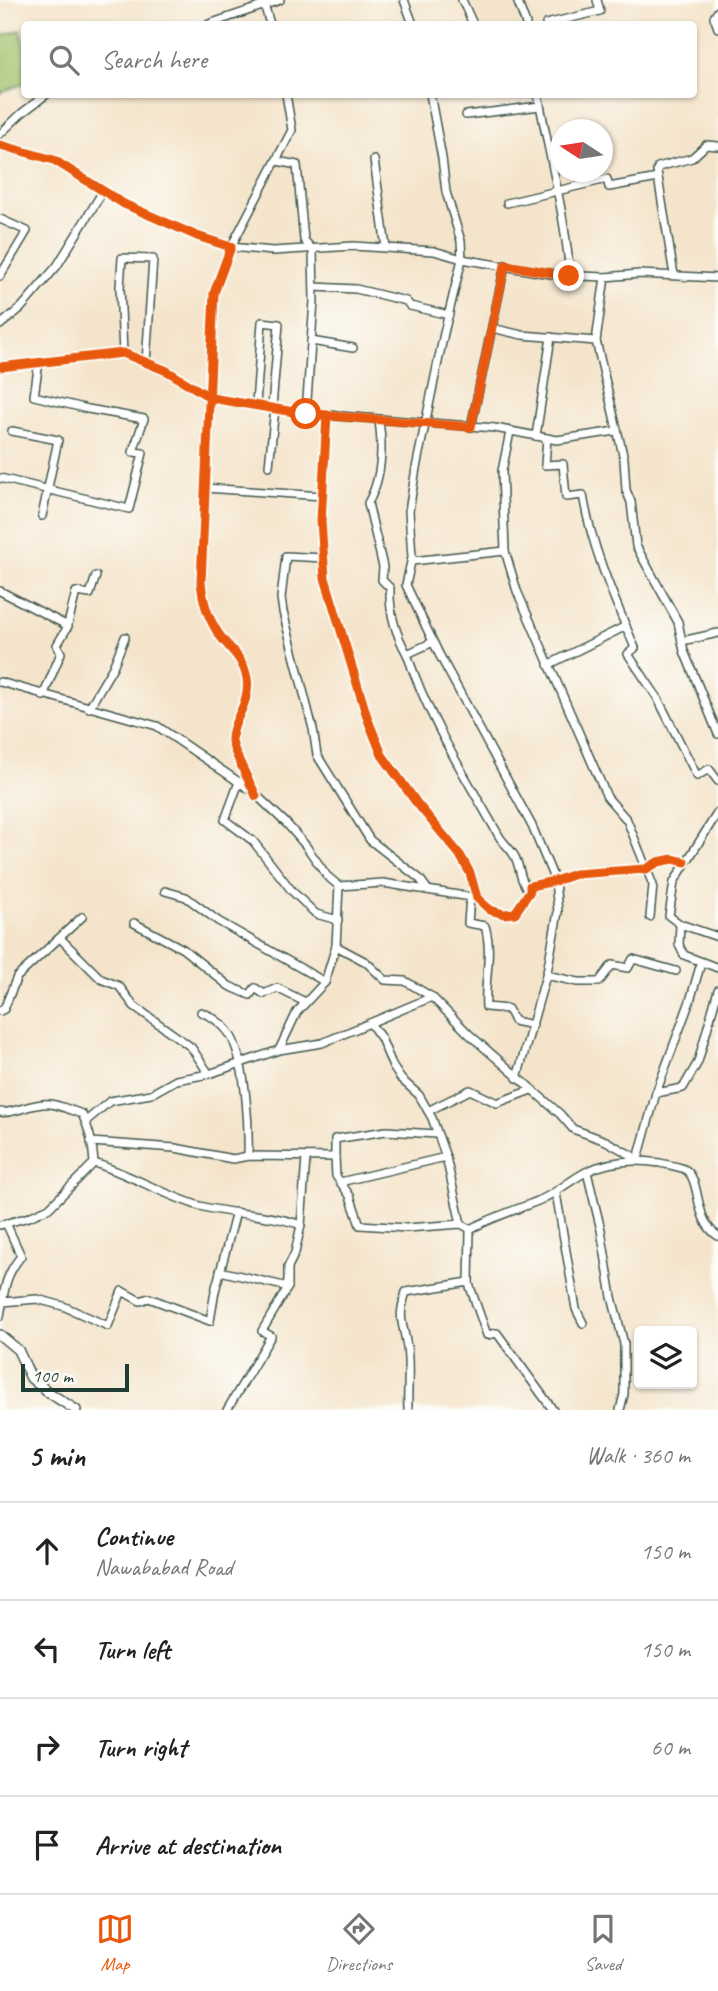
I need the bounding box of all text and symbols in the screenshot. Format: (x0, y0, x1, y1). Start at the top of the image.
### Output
search box (21, 21, 697, 98)
icon: search (45, 41, 83, 79)
text: Search here (101, 43, 207, 76)
north arrow (550, 119, 613, 182)
route end (553, 260, 584, 291)
route start (290, 398, 321, 429)
map controls (634, 1326, 697, 1389)
button: layers (634, 1326, 697, 1389)
scale bar (21, 1361, 130, 1393)
text: 100 m (32, 1364, 73, 1388)
text: 5 min (28, 1437, 85, 1475)
text: Walk · 360 m (586, 1441, 690, 1470)
text: Continue (95, 1520, 173, 1553)
icon: ahead (28, 1532, 66, 1570)
text: 150 m (641, 1537, 690, 1566)
text: Nawababad Road (95, 1553, 233, 1582)
icon: left (28, 1630, 66, 1668)
text: Turn left (95, 1633, 170, 1666)
text: 150 m (641, 1635, 690, 1664)
icon: right (28, 1728, 66, 1766)
text: Turn right (95, 1731, 186, 1764)
text: 60 m (651, 1733, 690, 1762)
icon: arrive (28, 1826, 66, 1864)
text: Arrive at destination (95, 1829, 281, 1862)
tab: Map (96, 1910, 134, 1976)
tab: Directions (326, 1910, 392, 1976)
tab: Saved (584, 1910, 622, 1976)

